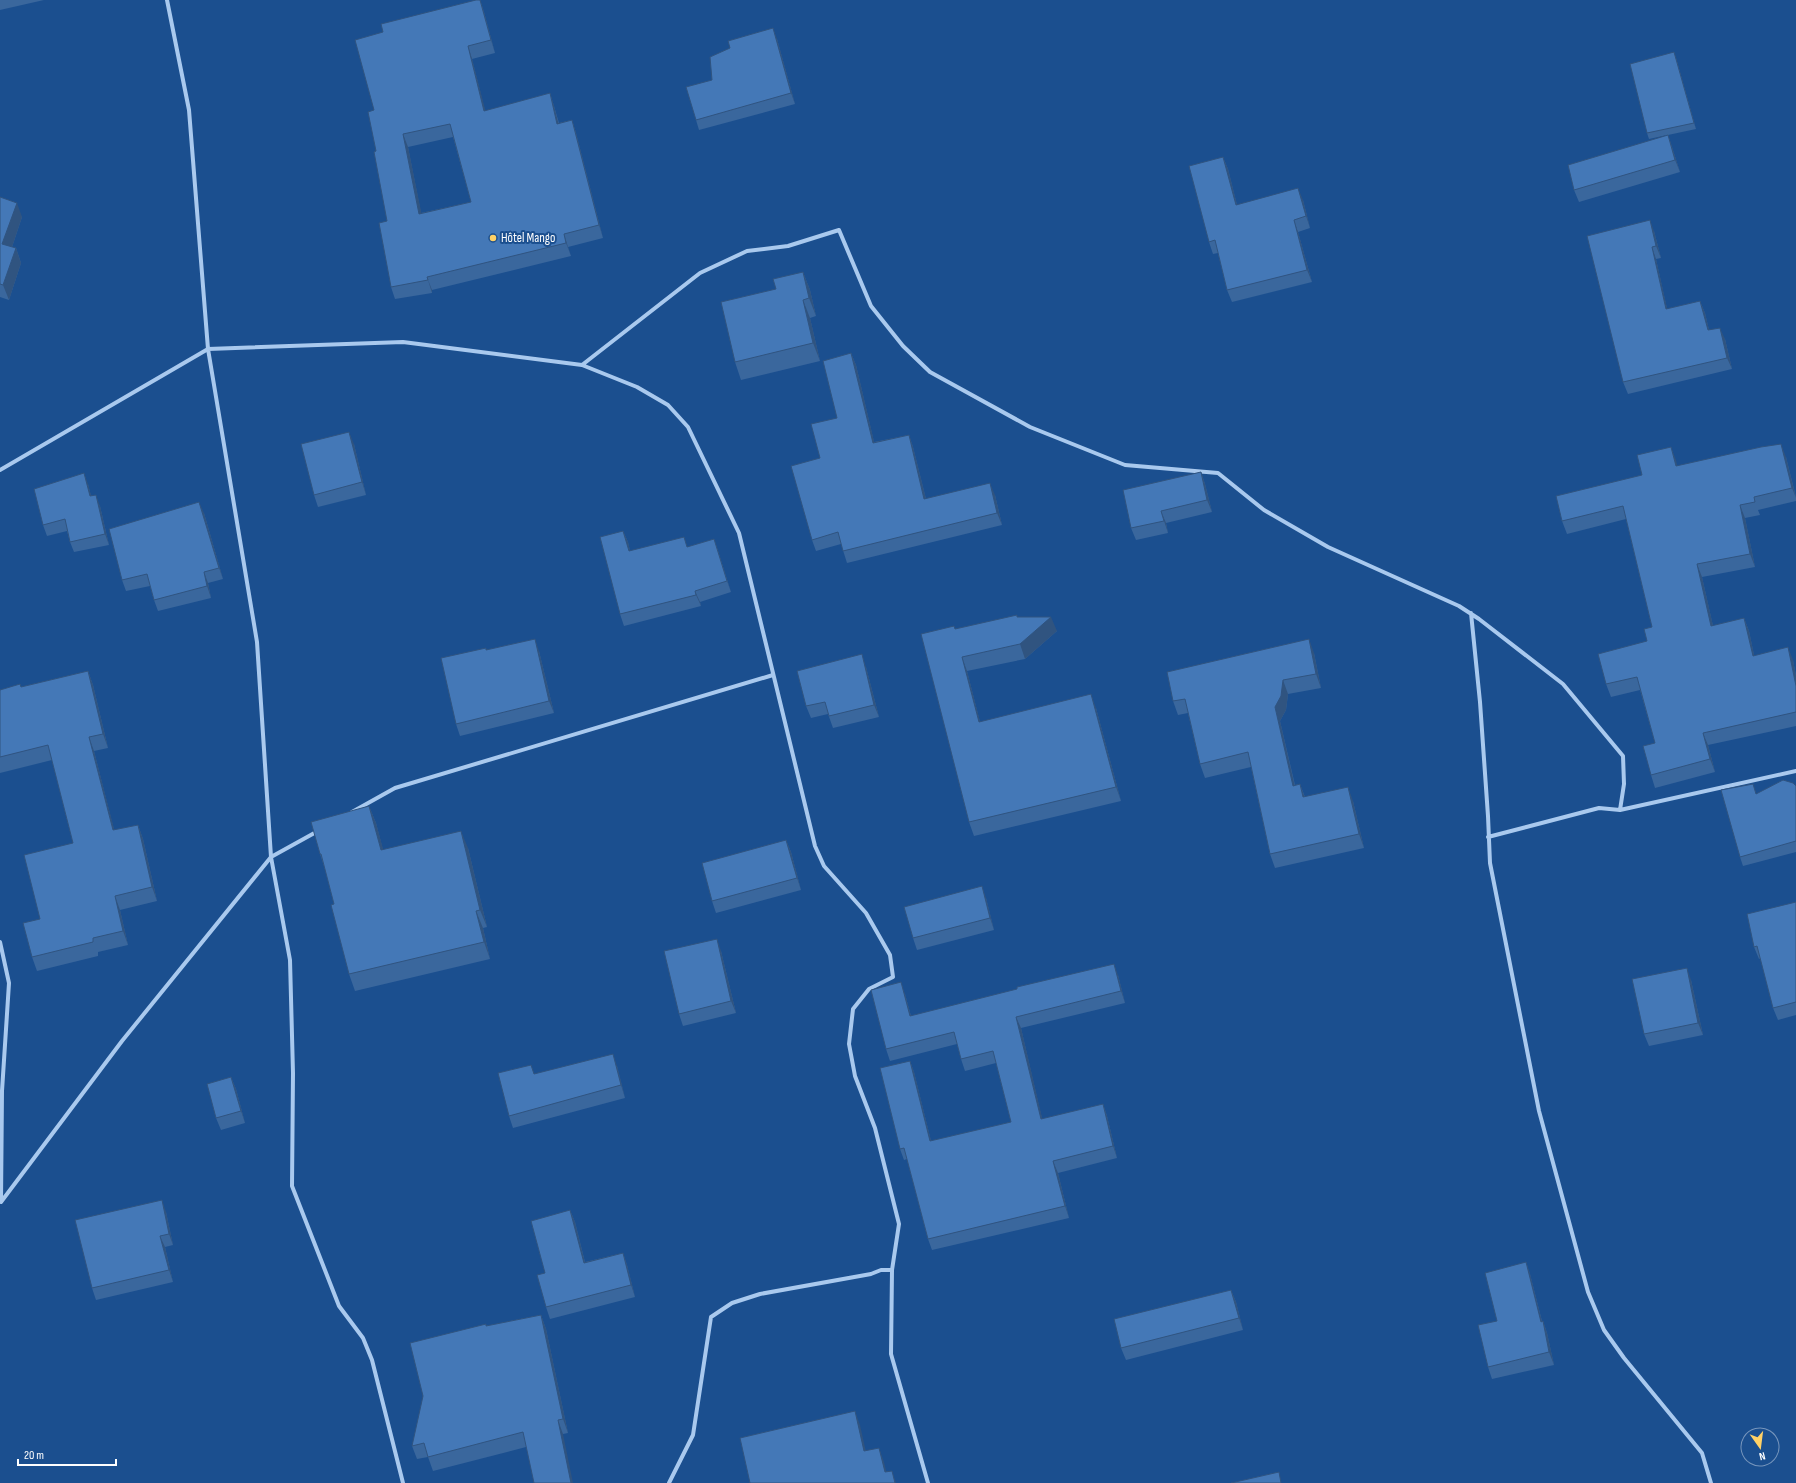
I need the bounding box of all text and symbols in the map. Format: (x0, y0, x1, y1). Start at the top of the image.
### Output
place label: Hôtel Mango (501, 230, 555, 246)
marker: Hôtel Mango (488, 233, 498, 243)
north arrow (1740, 1427, 1780, 1467)
scale bar (18, 1441, 116, 1467)
text: 20 m (24, 1448, 44, 1463)
text: N (1758, 1449, 1767, 1463)

